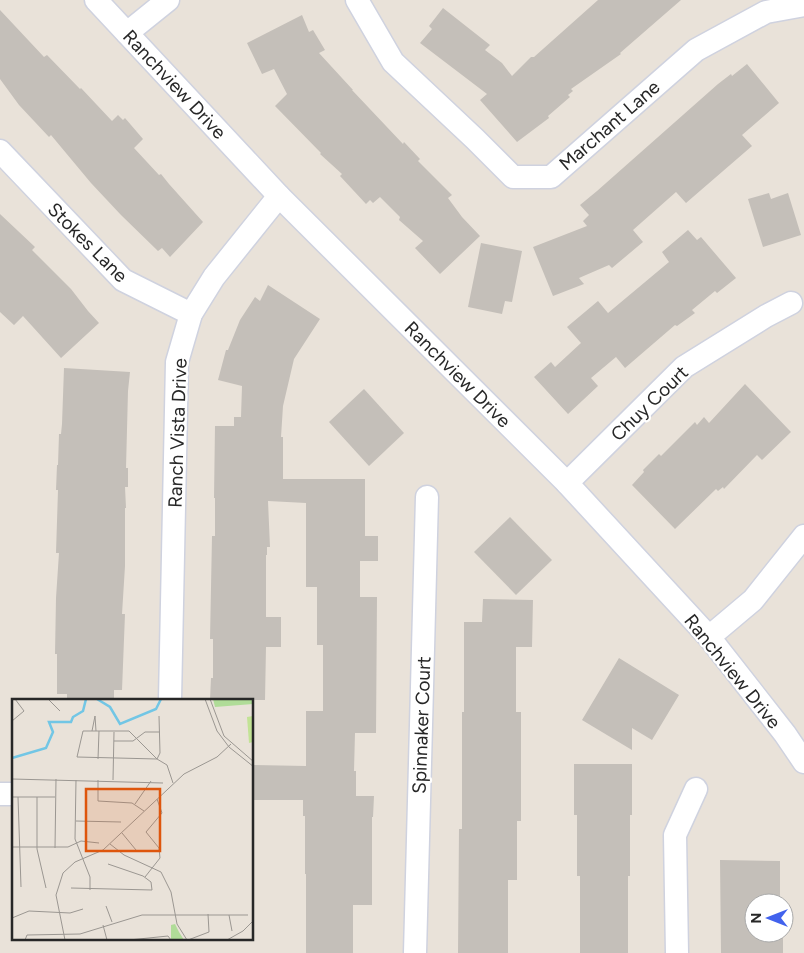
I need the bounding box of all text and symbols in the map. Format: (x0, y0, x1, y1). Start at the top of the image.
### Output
street label: Ranchview Drive (118, 25, 231, 144)
street label: Marchant Lane (554, 75, 664, 175)
street label: Stokes Lane (43, 198, 132, 287)
street label: Ranchview Drive (400, 316, 516, 432)
street label: Ranch Vista Drive (163, 358, 192, 508)
street label: Chuy Court (606, 361, 693, 446)
street label: Ranchview Drive (679, 609, 786, 733)
street label: Spinnaker Court (408, 656, 435, 794)
inset map (12, 699, 254, 940)
north arrow (744, 893, 794, 943)
text: N (748, 913, 765, 923)

